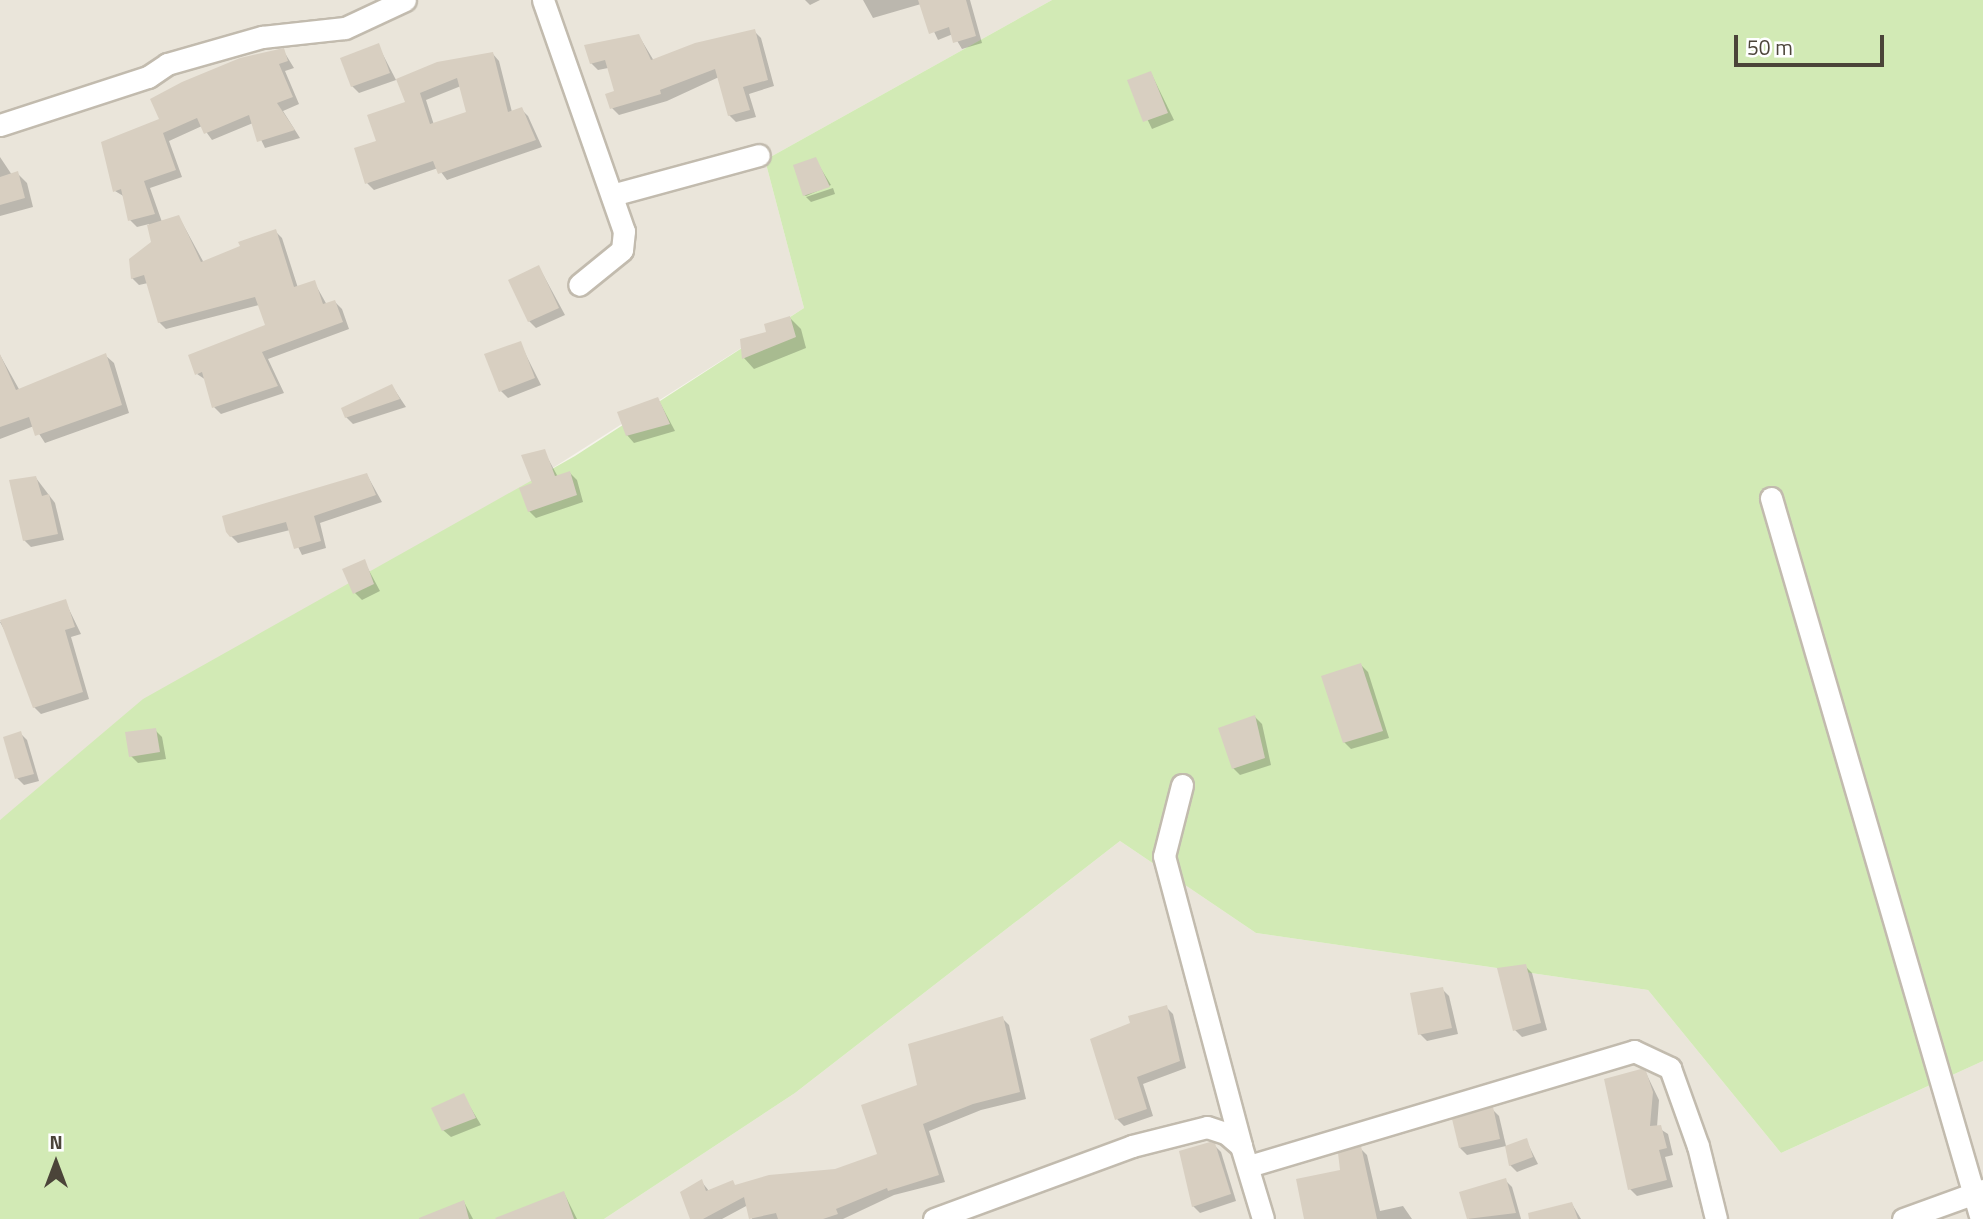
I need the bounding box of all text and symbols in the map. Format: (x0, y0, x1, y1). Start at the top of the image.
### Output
scale bar (1738, 21, 1888, 65)
text: 50 m (1747, 31, 1793, 63)
text: N (49, 1127, 63, 1156)
north arrow (21, 1128, 91, 1198)

